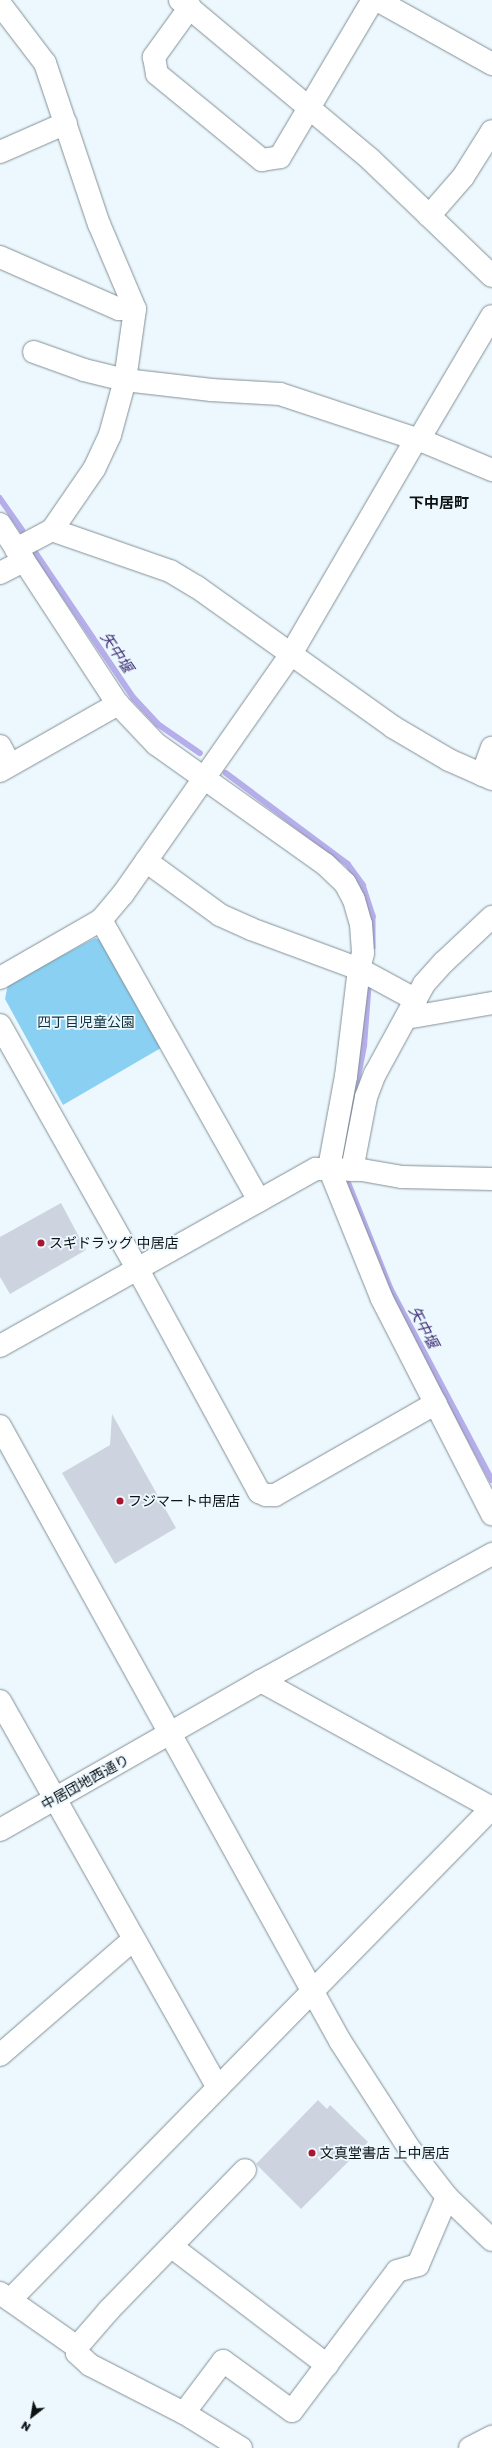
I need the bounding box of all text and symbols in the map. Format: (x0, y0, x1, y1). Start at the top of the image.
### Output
district label: 下中居町 (409, 494, 469, 512)
water label: 矢中堰 (97, 628, 137, 676)
park label: 四丁目児童公園 (37, 1014, 135, 1030)
place label: スギドラッグ 中居店 (49, 1235, 178, 1251)
marker: スギドラッグ 中居店 (36, 1238, 46, 1248)
water label: 矢中堰 (405, 1303, 443, 1351)
place label: フジマート中居店 (128, 1493, 240, 1509)
marker: フジマート中居店 (115, 1496, 125, 1506)
street label: 中居団地西通り (38, 1751, 132, 1813)
place label: 文真堂書店 上中居店 (320, 2145, 449, 2161)
marker: 文真堂書店 上中居店 (307, 2148, 317, 2158)
north arrow (12, 2396, 52, 2436)
text: N (19, 2419, 32, 2434)

